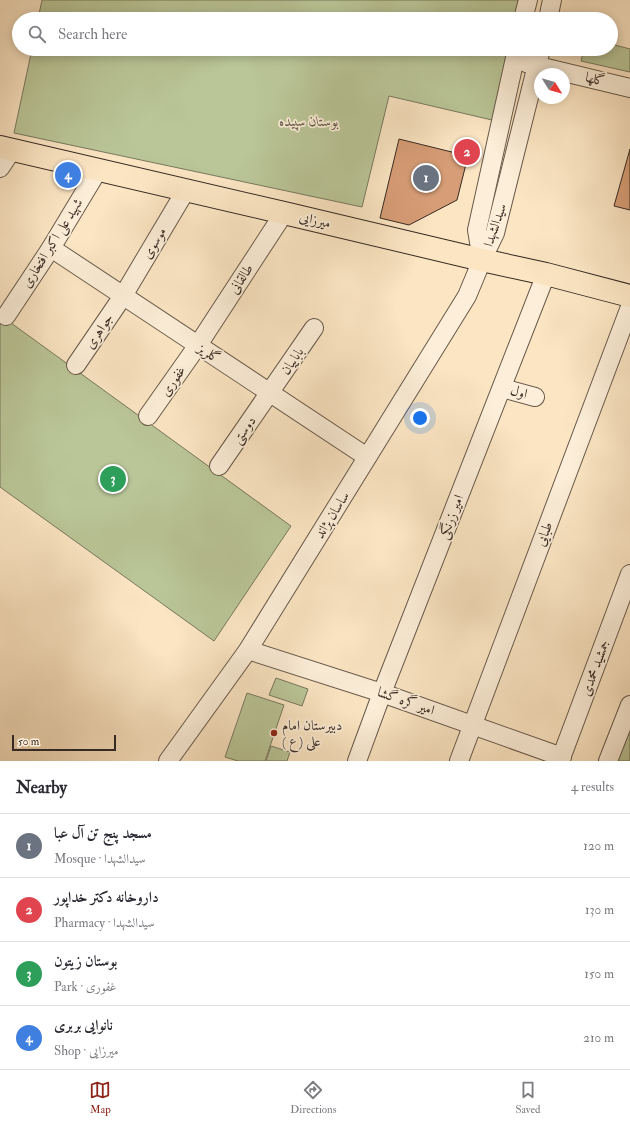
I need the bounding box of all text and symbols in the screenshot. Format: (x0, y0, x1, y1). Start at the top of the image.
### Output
search box (12, 12, 618, 56)
icon: search (26, 23, 48, 45)
text: Search here (58, 25, 127, 44)
north arrow (534, 68, 570, 104)
street label: گلها (583, 68, 607, 90)
park label: بوستان سپیده (279, 113, 339, 131)
pin: 2 (454, 137, 480, 167)
pin: 4 (55, 160, 81, 190)
pin: 1 (413, 163, 439, 193)
street label: شهید علی اکبر افتخاری (18, 195, 87, 291)
street label: سیدالشهدا (480, 201, 511, 249)
street label: میرزایی (297, 208, 333, 233)
street label: موسوی (138, 224, 170, 262)
street label: طالقانی (225, 261, 257, 297)
street label: جواهری (81, 310, 117, 352)
street label: گلریز (193, 338, 223, 367)
street label: باباییان (277, 344, 307, 378)
street label: غفوری (157, 363, 189, 399)
street label: اول (508, 381, 530, 403)
your location (410, 408, 430, 428)
street label: دوستی (228, 413, 260, 448)
pin: 3 (100, 464, 126, 494)
street label: ساسان پژاند (311, 488, 353, 542)
street label: امیر زرنگی (435, 492, 468, 542)
street label: طبایی (532, 519, 557, 549)
street label: جمشید محمدی (577, 638, 613, 698)
street label: امیر گره گشا (375, 682, 437, 719)
place label: دبیرستان امام علی ( ع ) (282, 717, 342, 753)
marker: دبیرستان امام علی ( ع ) (269, 728, 279, 738)
scale bar (12, 733, 116, 752)
text: 50 m (18, 735, 39, 748)
text: Nearby (16, 777, 67, 798)
text: 4 results (571, 779, 614, 795)
text: مسجد پنج تن آل عبا (54, 824, 152, 843)
text: 1 (27, 838, 31, 854)
text: 120 m (583, 838, 614, 854)
text: Mosque · سیدالشهدا (54, 851, 146, 867)
text: داروخانه دکتر خداپور (54, 888, 159, 907)
text: 2 (26, 902, 32, 918)
text: 130 m (585, 902, 614, 918)
text: Pharmacy · سیدالشهدا (54, 915, 155, 931)
text: بوستان زیتون (54, 952, 117, 971)
text: 3 (27, 966, 32, 982)
text: 150 m (584, 966, 614, 982)
text: Park · غفوری (54, 979, 116, 995)
text: نانوایی بربری (54, 1016, 113, 1035)
text: 4 (25, 1030, 33, 1046)
text: 210 m (583, 1030, 614, 1046)
text: Shop · میرزایی (54, 1043, 119, 1059)
tab: Map (89, 1079, 111, 1116)
tab: Directions (290, 1079, 337, 1116)
tab: Saved (515, 1079, 541, 1116)

